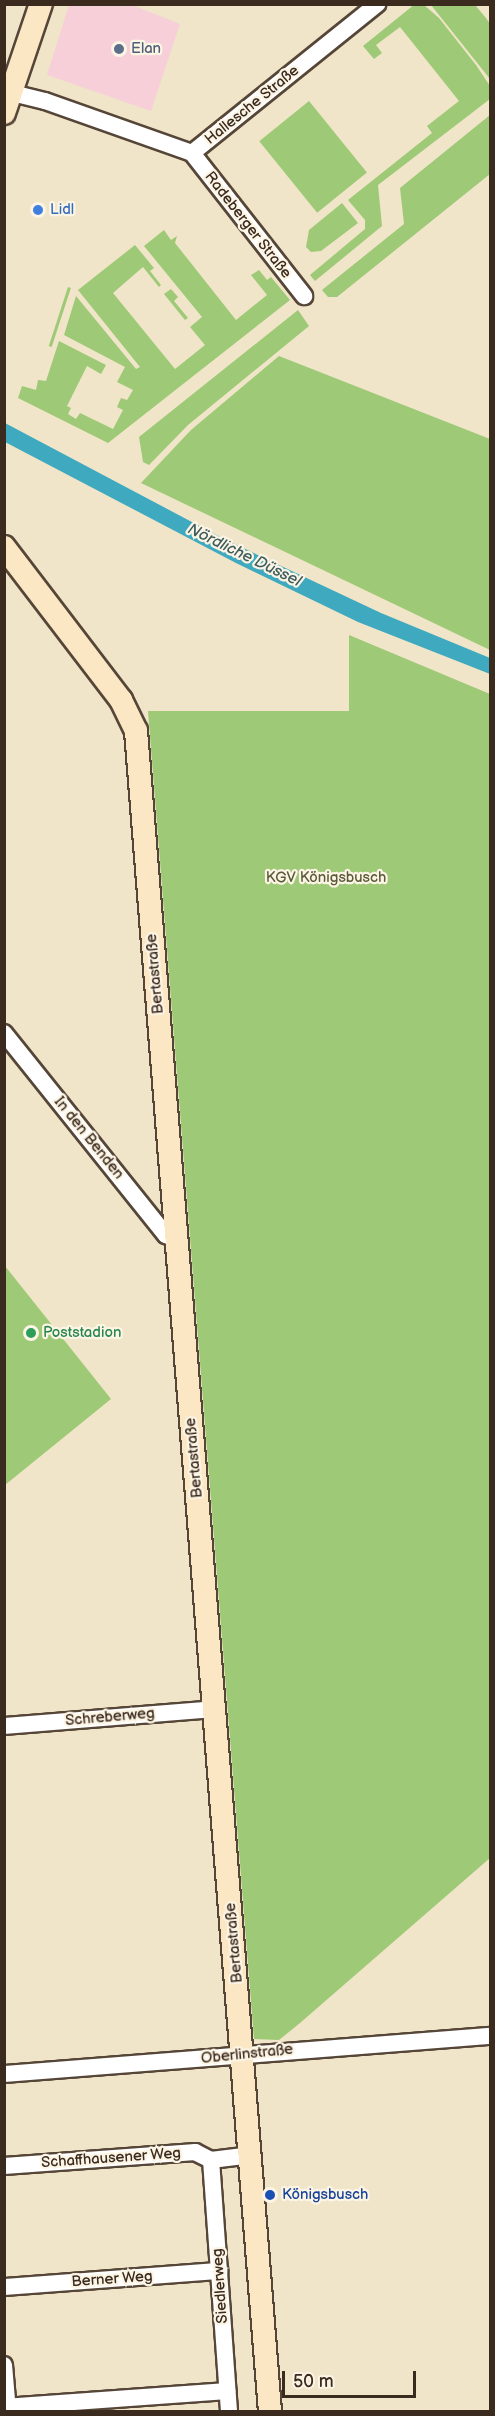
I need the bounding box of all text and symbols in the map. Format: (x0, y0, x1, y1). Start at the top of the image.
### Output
place label: Elan (131, 40, 161, 58)
marker: Elan (112, 42, 126, 56)
street label: Hallesche Straße (201, 61, 303, 149)
street label: Radeberger Straße (201, 168, 295, 282)
place label: Lidl (50, 201, 74, 219)
marker: Lidl (31, 203, 45, 217)
water label: Nördliche Düssel (184, 520, 304, 592)
park label: KGV Königsbusch (266, 869, 386, 887)
street label: Bertastraße (143, 933, 167, 1015)
street label: In den Benden (50, 1093, 128, 1183)
place label: Poststadion (43, 1324, 121, 1342)
marker: Poststadion (24, 1326, 38, 1340)
street label: Bertastraße (182, 1417, 206, 1499)
street label: Schreberweg (65, 1704, 155, 1730)
street label: Bertastraße (222, 1902, 246, 1984)
street label: Oberlinstraße (200, 2040, 294, 2068)
street label: Schaffhausener Weg (40, 2144, 182, 2172)
place label: Königsbusch (282, 2186, 368, 2204)
marker: Königsbusch (263, 2188, 277, 2202)
street label: Siedlerweg (208, 2248, 232, 2324)
street label: Berner Weg (71, 2267, 153, 2291)
scale bar (285, 2359, 418, 2397)
text: 50 m (293, 2371, 334, 2392)

